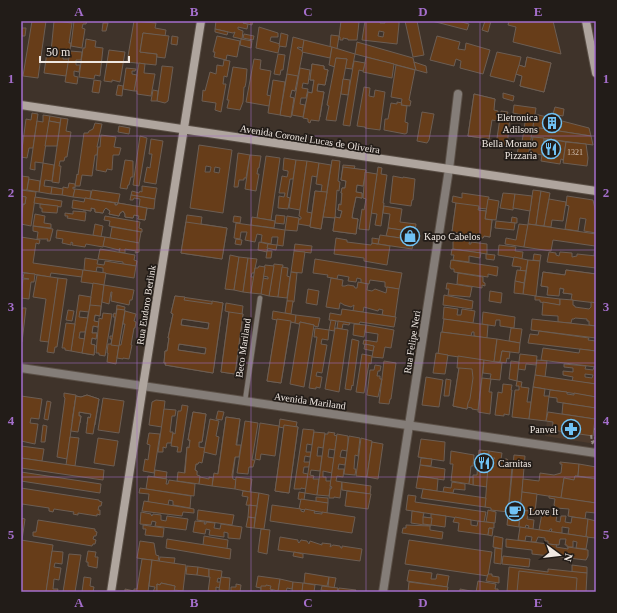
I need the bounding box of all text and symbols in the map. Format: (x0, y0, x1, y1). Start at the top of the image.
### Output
text: A (74, 4, 84, 19)
text: B (190, 4, 199, 19)
text: C (303, 4, 313, 19)
text: D (418, 4, 428, 19)
text: E (534, 4, 542, 19)
scale bar (40, 38, 129, 64)
text: 50 m (46, 45, 71, 59)
text: 1 (8, 71, 14, 86)
text: 1 (603, 71, 609, 86)
place label: Eletronica Adilsons (497, 112, 539, 135)
building icon: Eletronica Adilsons (541, 112, 563, 134)
street label: Avenida Coronel Lucas de Oliveira (239, 123, 381, 156)
place label: Bella Morano Pizzaria (482, 138, 538, 161)
restaurant icon: Bella Morano Pizzaria (540, 138, 562, 160)
house number: 1321 (567, 148, 583, 157)
text: 2 (8, 185, 14, 200)
text: 2 (603, 185, 609, 200)
shop icon: Kapo Cabelos (399, 225, 421, 247)
place label: Kapo Cabelos (424, 231, 480, 242)
street label: Rua Eudoro Berlink (134, 264, 158, 346)
text: 3 (8, 299, 15, 314)
text: 3 (603, 299, 610, 314)
street label: Rua Felipe Neri (402, 309, 422, 374)
street label: Beco Mariland (233, 318, 253, 378)
street label: Avenida Mariland (273, 391, 347, 411)
text: 4 (8, 413, 15, 428)
text: 4 (603, 413, 610, 428)
pharmacy icon: Panvel (560, 418, 582, 440)
place label: Panvel (530, 424, 557, 435)
restaurant icon: Carnitas (473, 452, 495, 474)
place label: Carnitas (498, 458, 531, 469)
cafe icon: Love It (504, 500, 526, 522)
place label: Love It (529, 506, 558, 517)
text: 5 (8, 527, 15, 542)
text: 5 (603, 527, 610, 542)
north arrow (539, 535, 579, 575)
text: N (562, 552, 575, 563)
text: A (74, 595, 84, 610)
text: B (190, 595, 199, 610)
text: C (303, 595, 313, 610)
text: D (418, 595, 428, 610)
text: E (534, 595, 542, 610)

